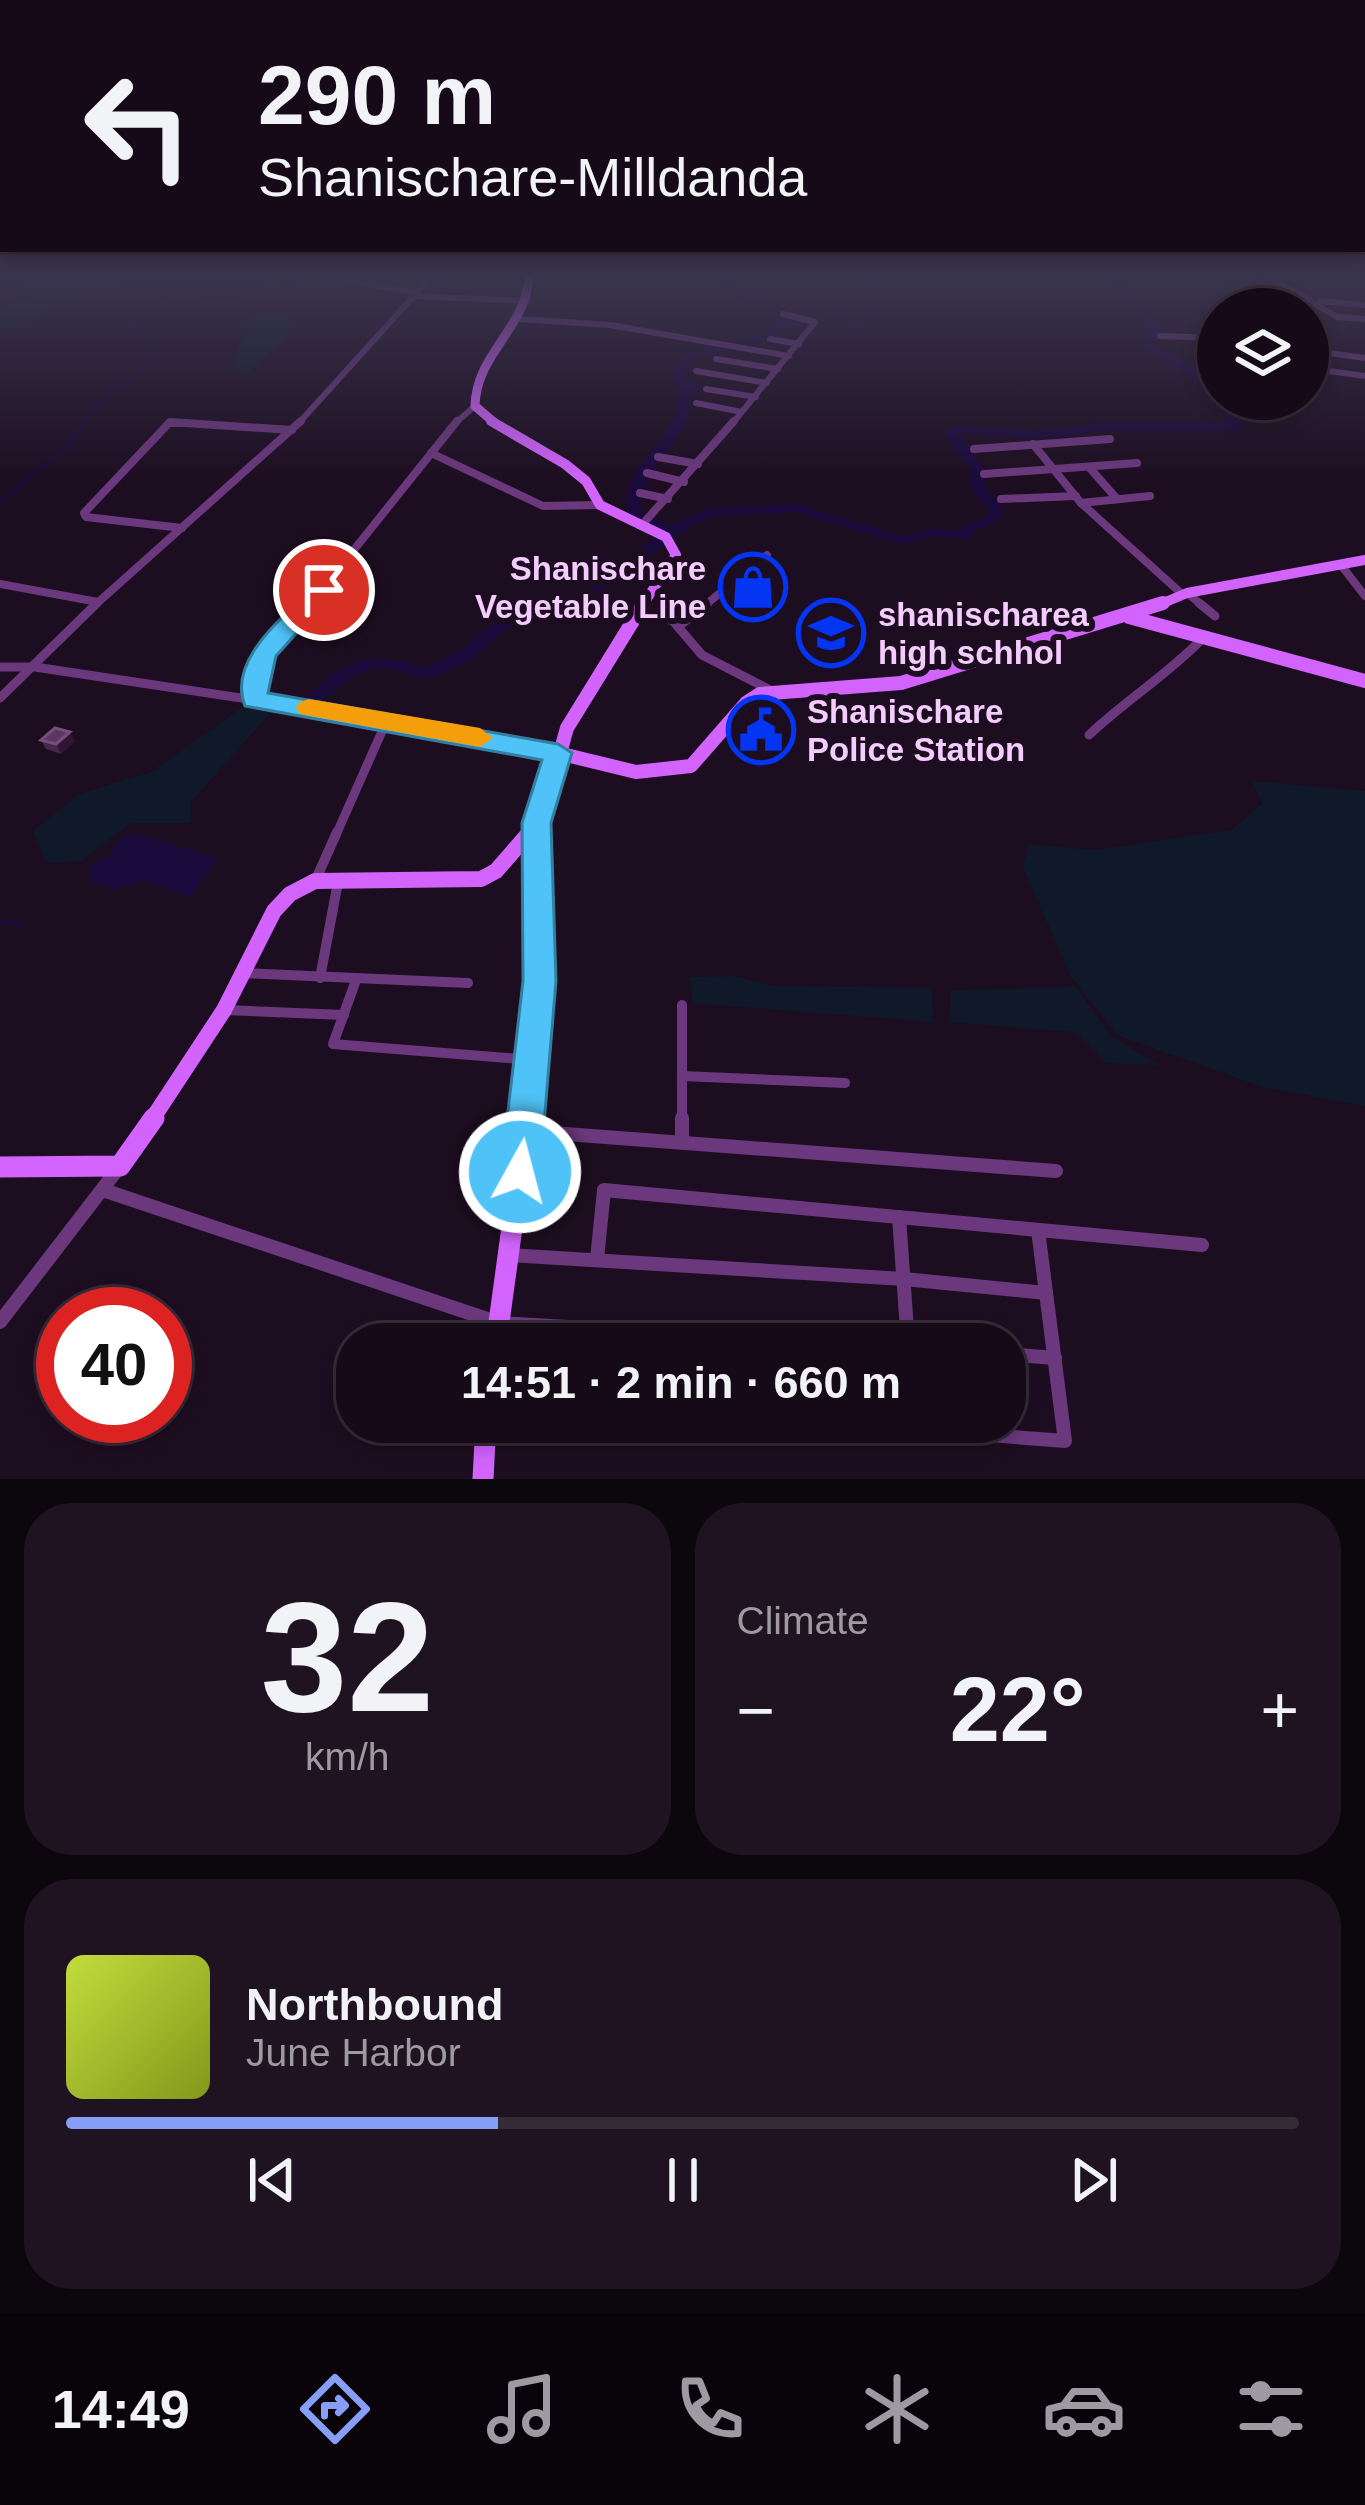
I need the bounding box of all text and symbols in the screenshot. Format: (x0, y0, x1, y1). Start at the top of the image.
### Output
icon: left (60, 48, 216, 204)
text: 290 m (258, 48, 496, 142)
text: Shanischare-Milldanda (258, 147, 807, 207)
map controls (1197, 288, 1329, 420)
button: layers (1197, 288, 1329, 420)
pin (273, 539, 375, 641)
place label: Shanischare Vegetable Line (475, 550, 706, 625)
shop icon: Shanischare Vegetable Line (718, 552, 788, 622)
icon: arrive (291, 557, 357, 623)
place label: shanischarea high schhol (878, 596, 1090, 671)
school or university icon: shanischarea high schhol (796, 598, 866, 668)
place label: Shanischare Police Station (807, 693, 1025, 768)
public building icon: Shanischare Police Station (726, 695, 796, 765)
position arrow (457, 1109, 583, 1235)
speed limit sign: 40 (36, 1287, 192, 1443)
text: 14:51 · 2 min · 660 m (461, 1357, 901, 1408)
text: 32 (260, 1570, 434, 1744)
text: Climate (737, 1599, 869, 1642)
text: 22° (950, 1660, 1086, 1760)
text: − (737, 1673, 775, 1747)
text: + (1260, 1673, 1299, 1747)
text: km/h (305, 1735, 390, 1778)
text: Northbound (246, 1979, 503, 2030)
text: June Harbor (246, 2031, 461, 2074)
icon: previous (239, 2147, 305, 2213)
icon: pause (650, 2147, 716, 2213)
icon: next (1061, 2147, 1127, 2213)
icon: directions (293, 2367, 377, 2451)
icon: music (480, 2367, 564, 2451)
icon: phone (668, 2367, 752, 2451)
icon: climate (855, 2367, 939, 2451)
icon: car (1042, 2367, 1126, 2451)
icon: filters (1229, 2367, 1313, 2451)
text: 14:49 (52, 2379, 190, 2439)

